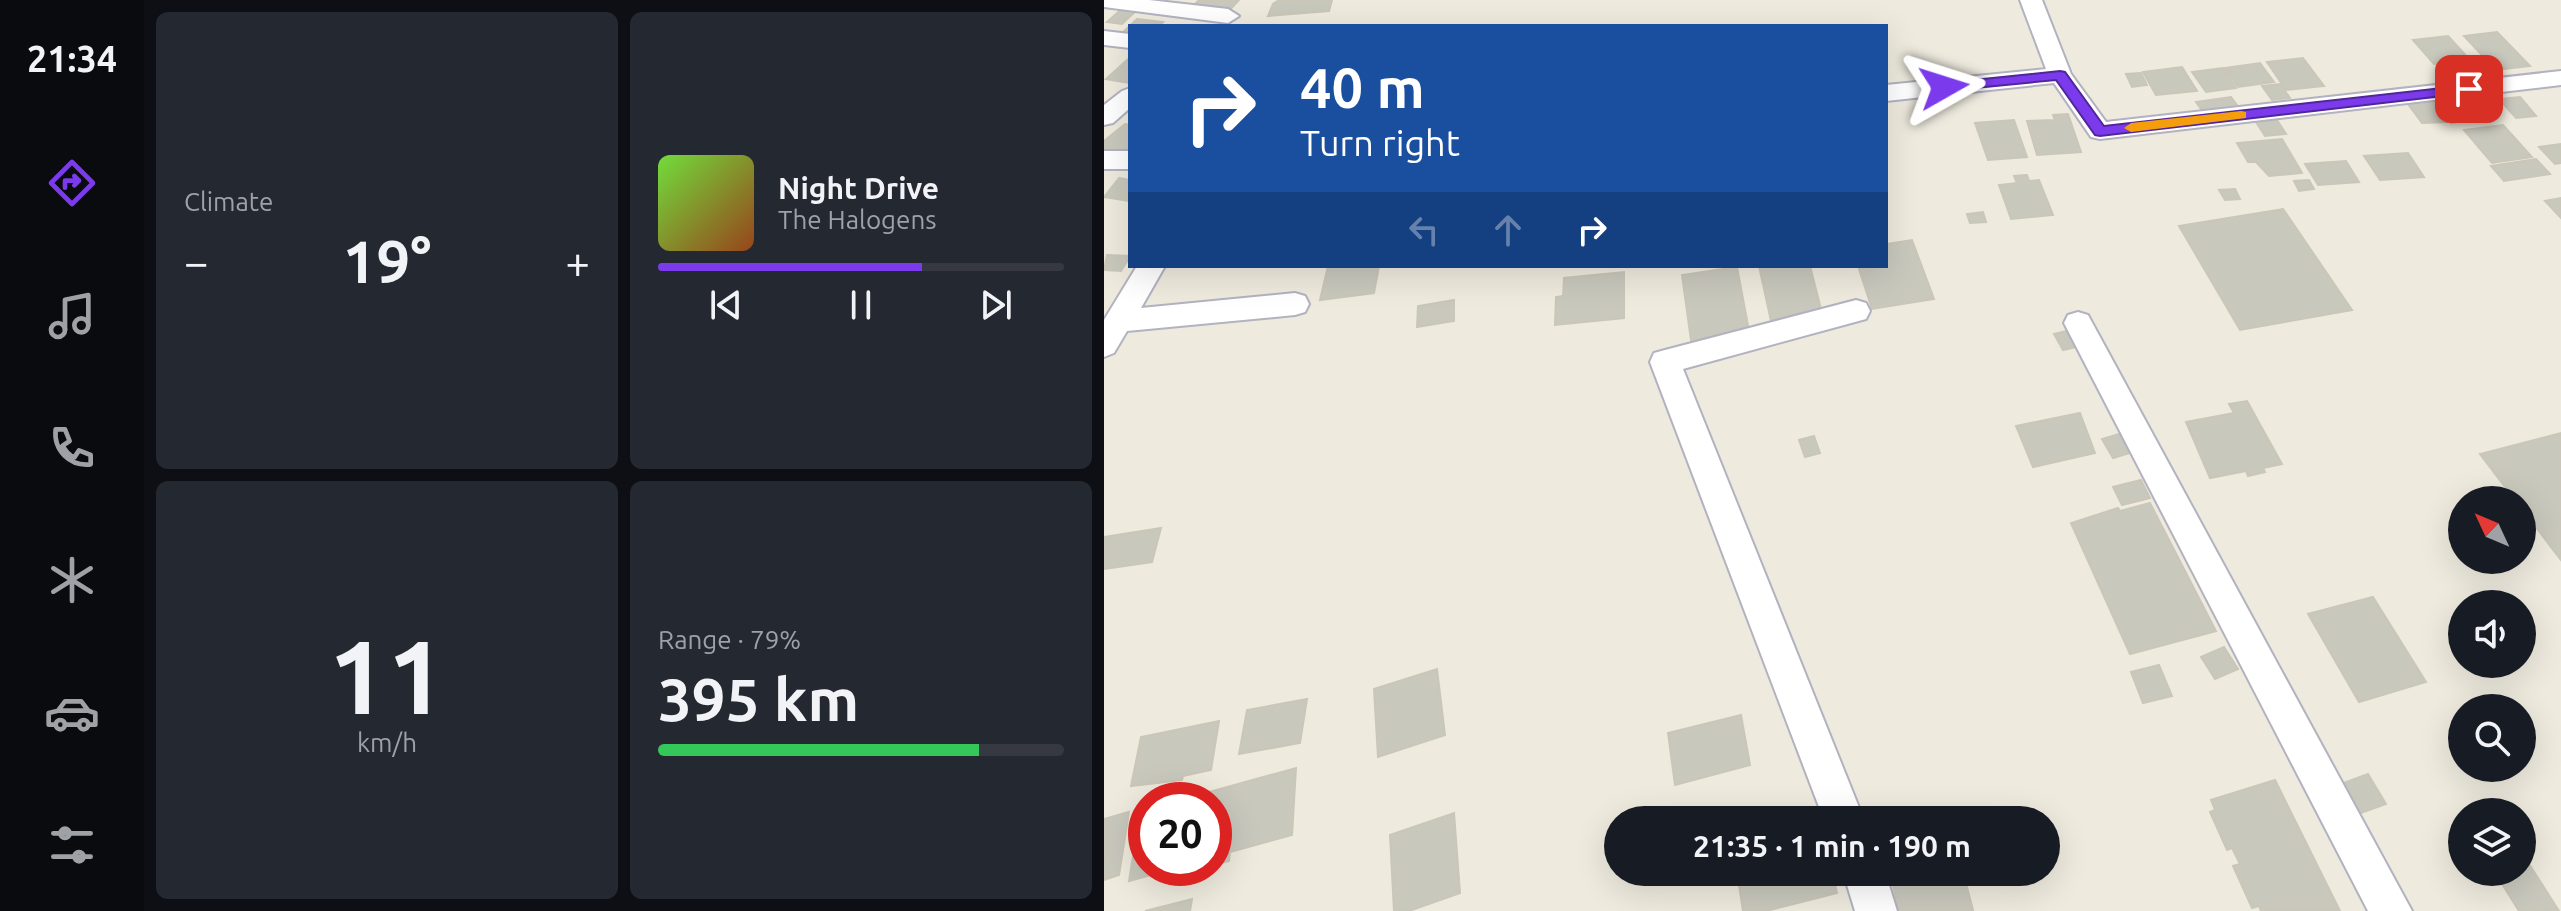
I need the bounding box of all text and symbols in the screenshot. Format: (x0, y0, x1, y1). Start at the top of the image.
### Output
text: 21:34 (27, 38, 117, 79)
position arrow (1902, 45, 1986, 129)
pin (2435, 55, 2503, 123)
icon: right (1168, 56, 1272, 160)
text: 40 m (1300, 56, 1425, 119)
icon: arrive (2447, 67, 2491, 111)
text: Turn right (1300, 122, 1460, 163)
icon: directions (44, 155, 100, 211)
text: Night Drive (778, 171, 939, 205)
text: Climate (184, 187, 273, 216)
text: The Halogens (778, 205, 937, 234)
icon: left (1402, 208, 1446, 252)
icon: ahead (1486, 208, 1530, 252)
icon: right (1570, 208, 1614, 252)
text: 19° (343, 227, 431, 294)
text: − (184, 237, 209, 286)
text: + (565, 237, 590, 286)
icon: previous (704, 283, 748, 327)
icon: pause (839, 283, 883, 327)
icon: next (974, 283, 1018, 327)
icon: music (44, 288, 100, 344)
icon: phone (44, 420, 100, 476)
north arrow (2448, 486, 2536, 574)
map controls (2448, 486, 2536, 886)
icon: climate (44, 552, 100, 608)
button: sound (2448, 590, 2536, 678)
text: 11 (328, 617, 446, 734)
text: Range · 79% (658, 625, 801, 654)
text: 395 km (658, 665, 859, 732)
icon: car (44, 685, 100, 741)
button: search (2448, 694, 2536, 782)
text: km/h (357, 728, 417, 757)
speed limit sign: 20 (1128, 782, 1232, 886)
button: layers (2448, 798, 2536, 886)
icon: filters (44, 817, 100, 873)
text: 21:35 · 1 min · 190 m (1693, 829, 1971, 863)

